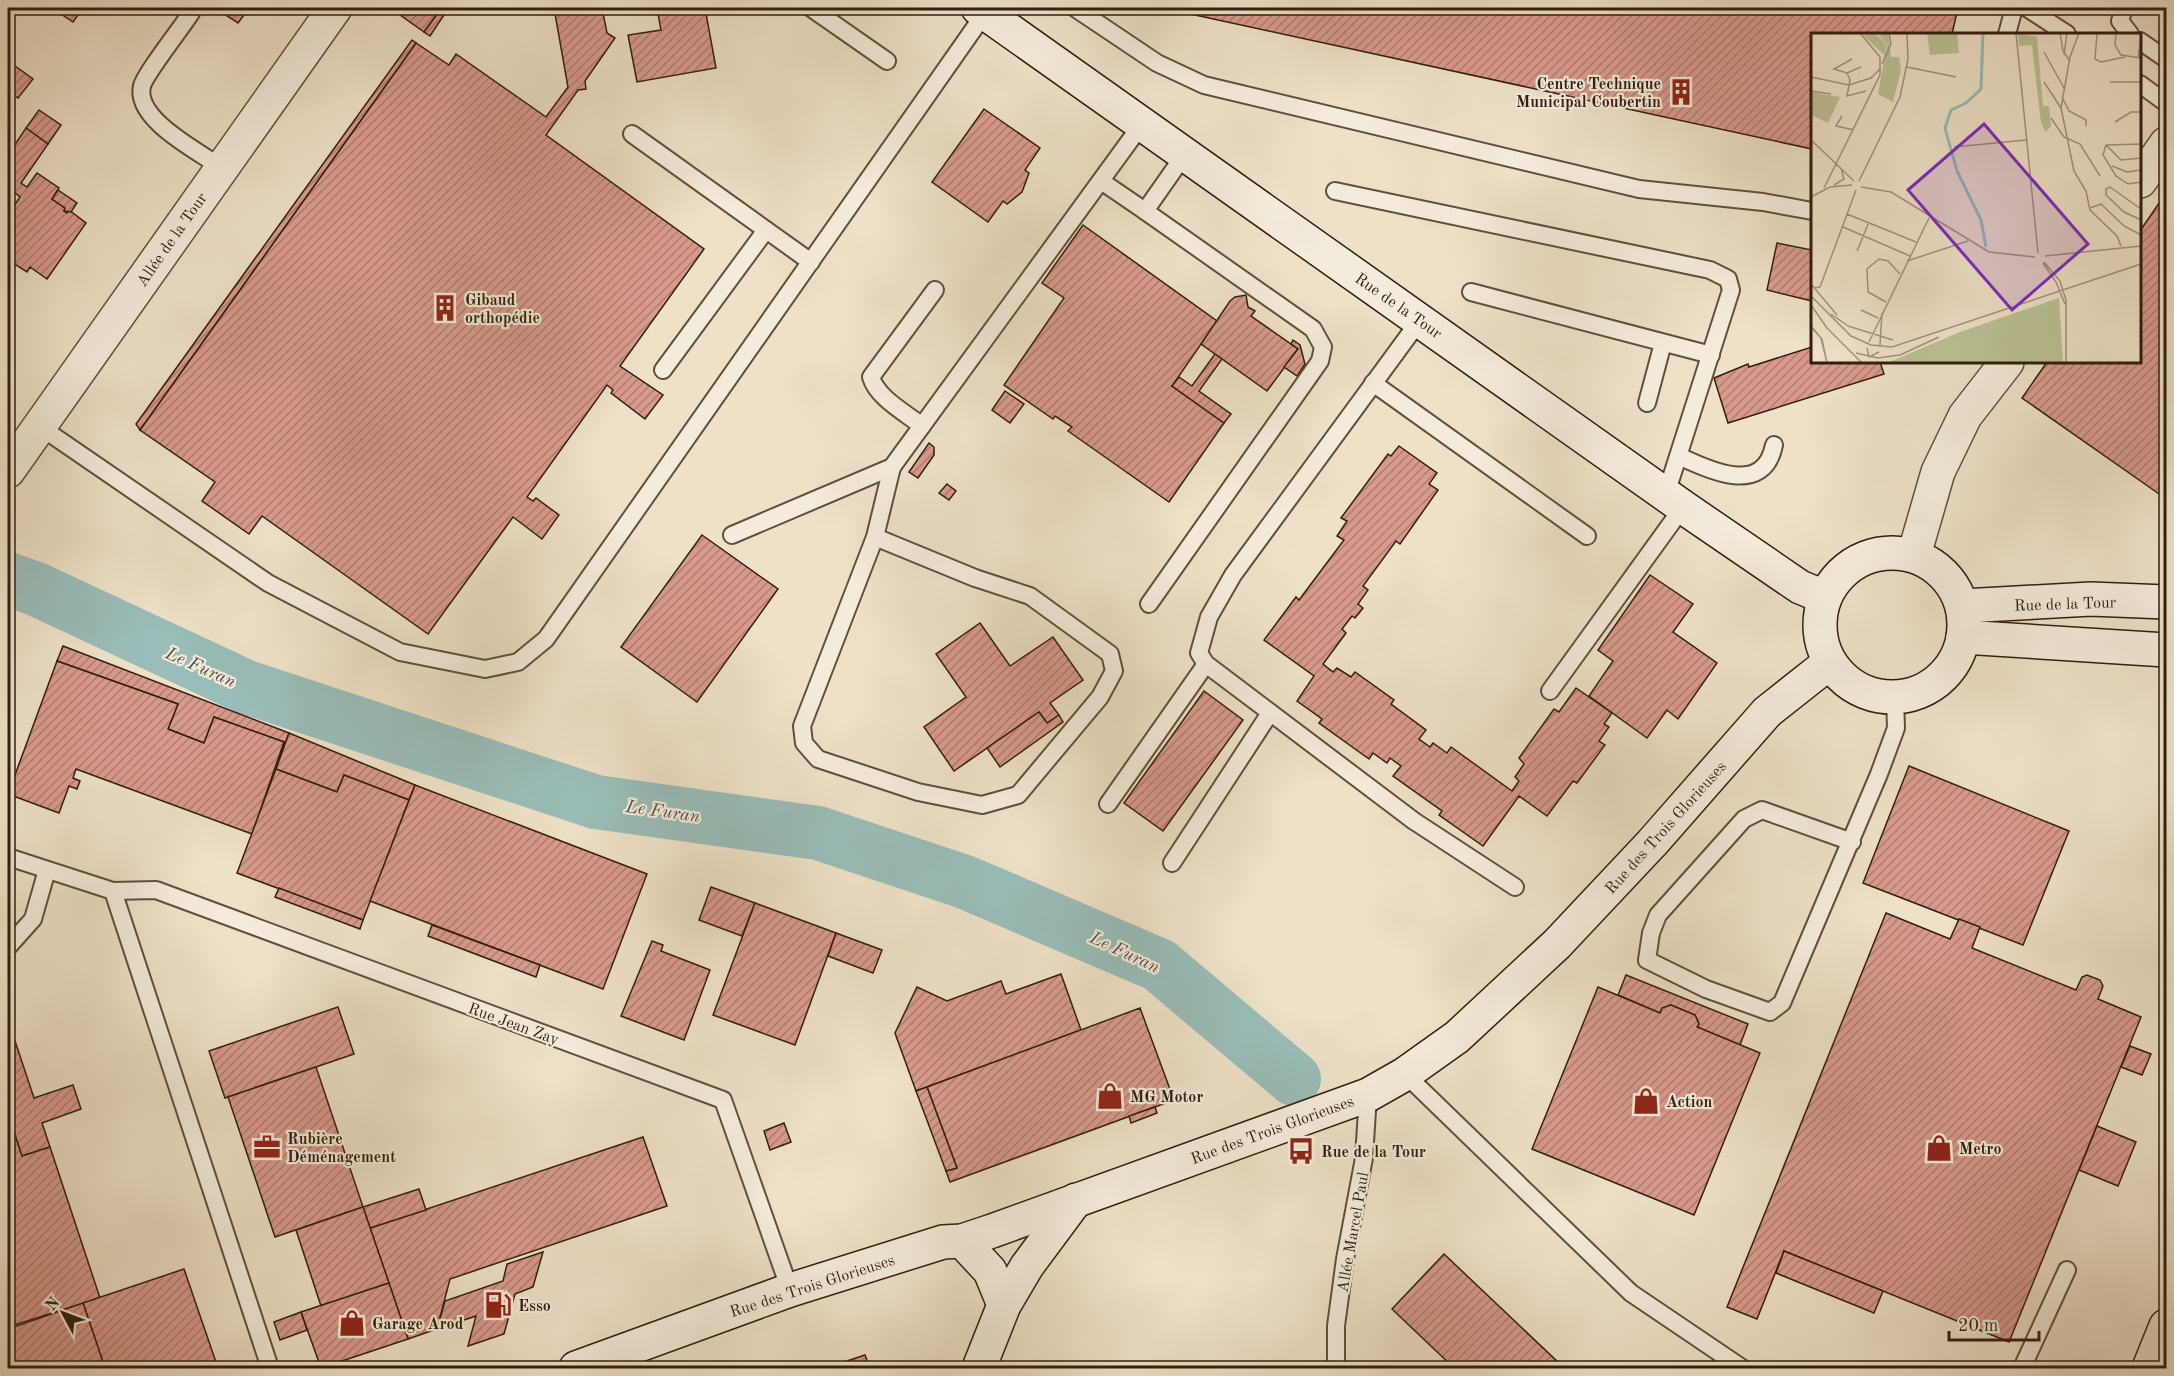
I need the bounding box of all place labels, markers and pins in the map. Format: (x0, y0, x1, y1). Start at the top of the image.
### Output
place label: Centre Technique Municipal Coubertin (1516, 77, 1661, 111)
building icon: Centre Technique Municipal Coubertin (1666, 77, 1696, 107)
building icon: Gibaud orthopédie (430, 293, 460, 323)
place label: Gibaud orthopédie (465, 293, 540, 327)
shop icon: MG Motor (1095, 1081, 1125, 1111)
shop icon: Action (1631, 1086, 1661, 1116)
place label: MG Motor (1130, 1090, 1203, 1106)
place label: Action (1666, 1095, 1713, 1111)
office icon: Rubière Déménagement (252, 1132, 282, 1162)
place label: Rubière Déménagement (287, 1132, 396, 1166)
shop icon: Metro (1924, 1133, 1954, 1163)
bus stop icon: Rue de la Tour (1286, 1136, 1316, 1166)
place label: Metro (1959, 1142, 2002, 1158)
place label: Rue de la Tour (1321, 1145, 1426, 1161)
fuel station icon: Esso (483, 1290, 513, 1320)
place label: Esso (518, 1299, 551, 1315)
shop icon: Garage Arod (337, 1308, 367, 1338)
place label: Garage Arod (372, 1317, 464, 1333)

